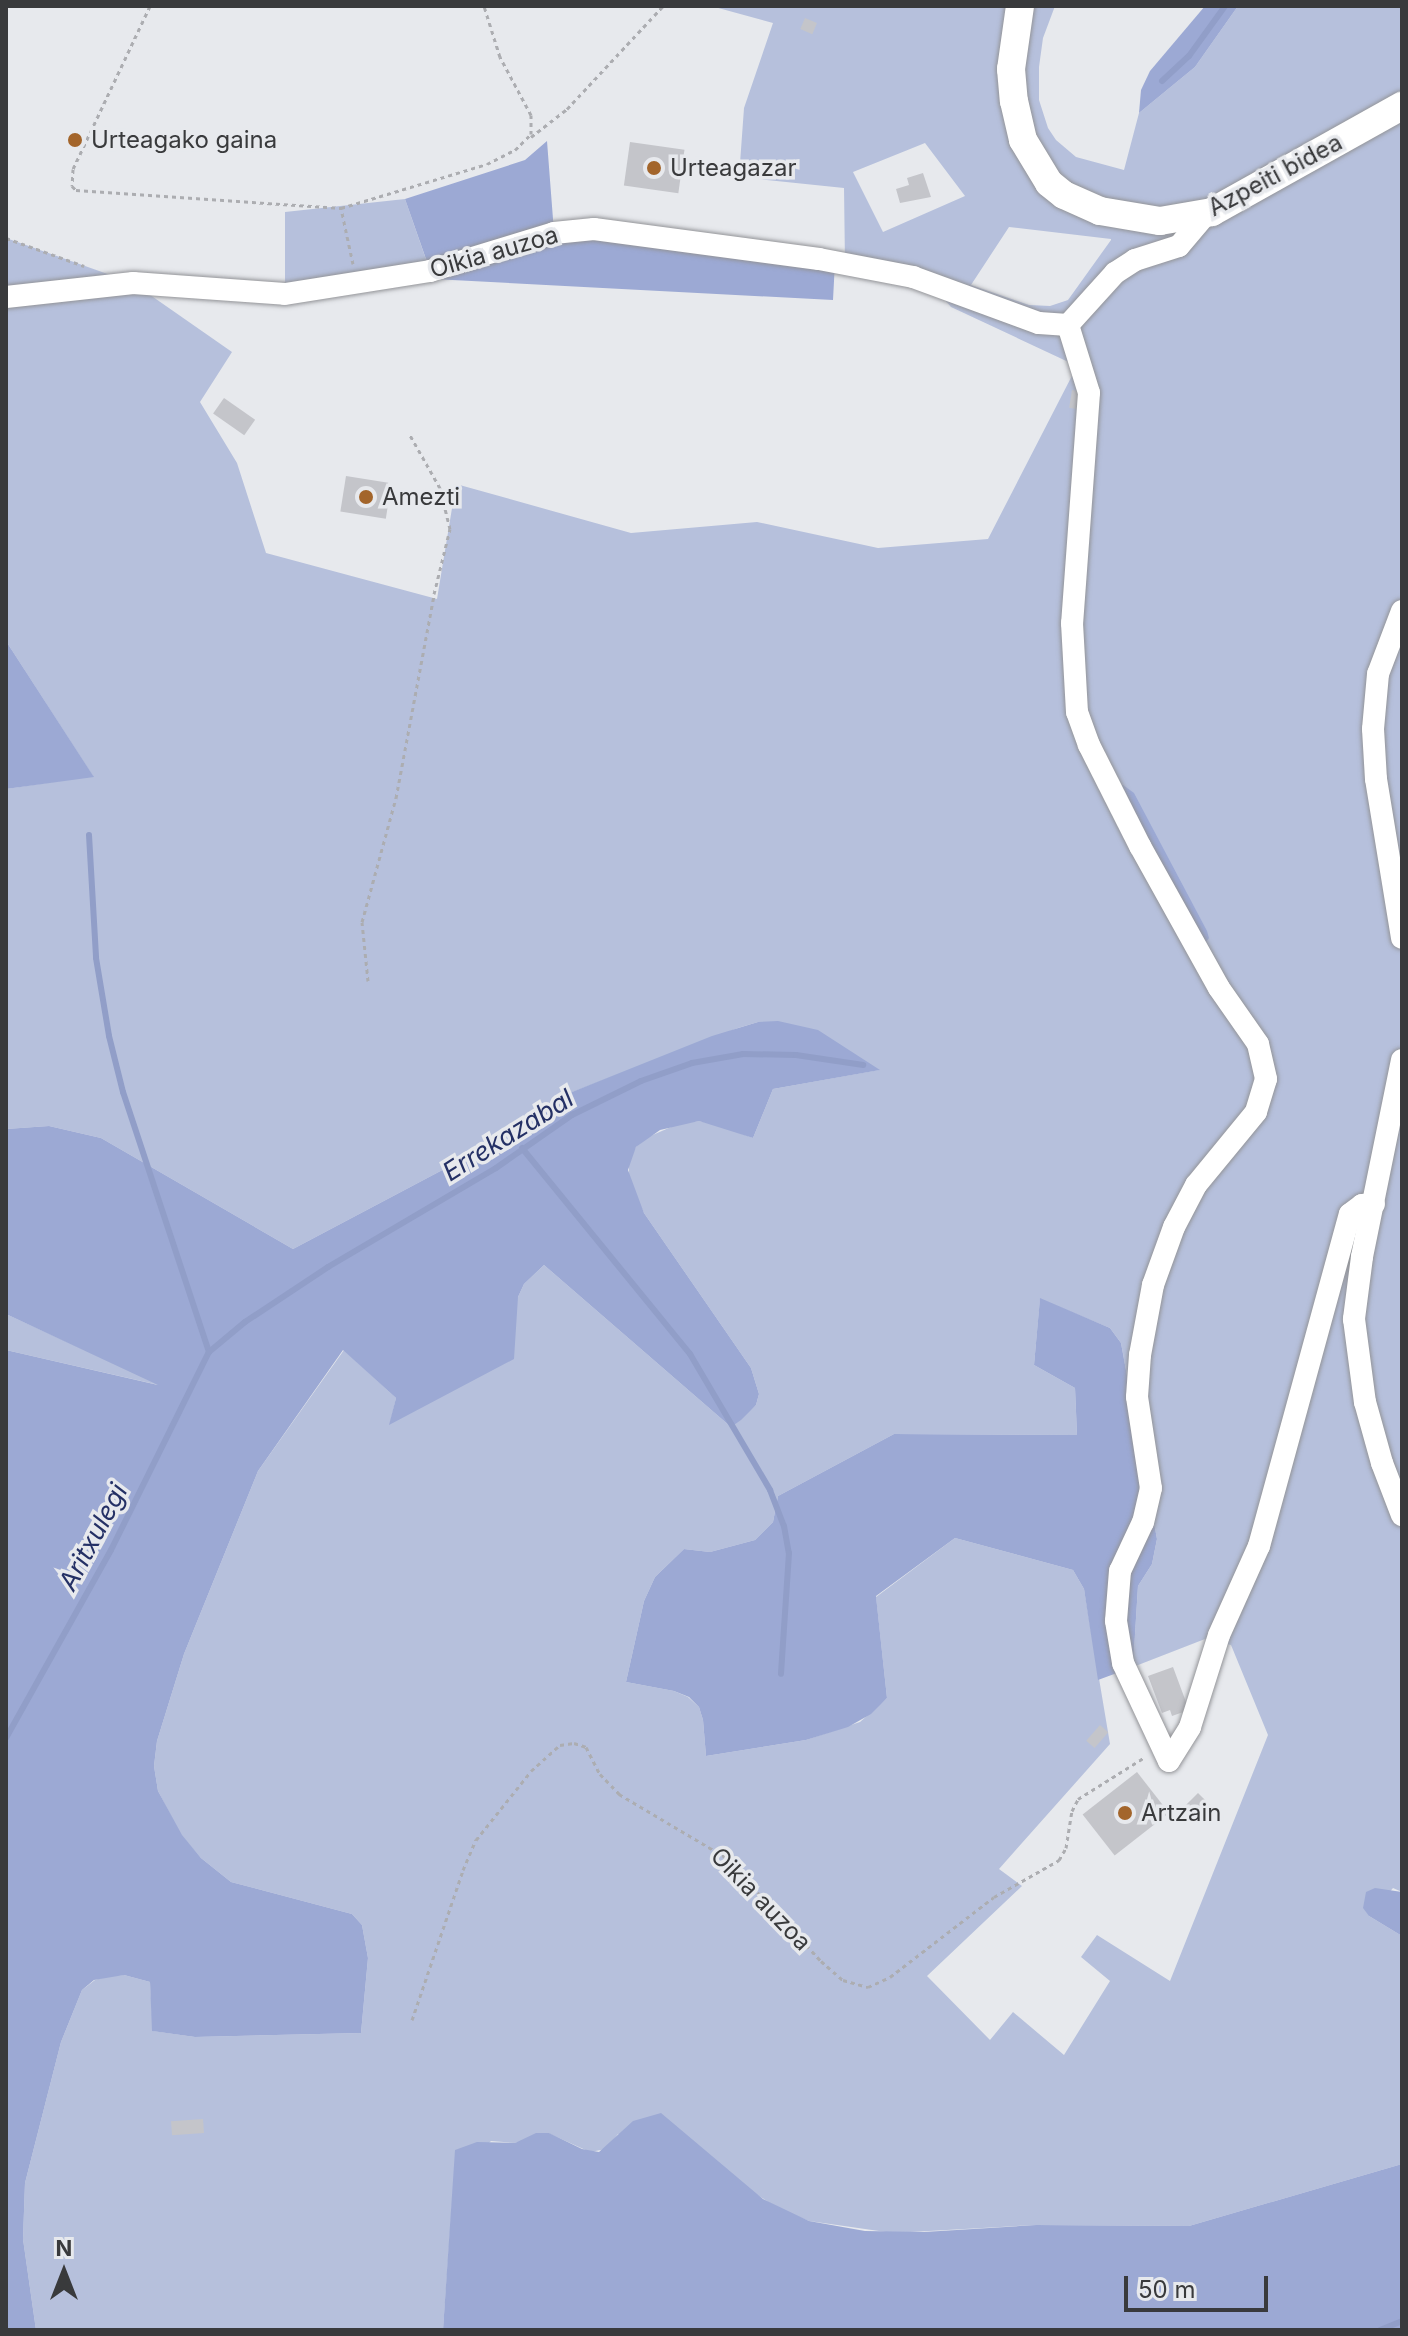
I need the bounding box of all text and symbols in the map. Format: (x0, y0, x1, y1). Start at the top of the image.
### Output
place label: Urteagako gaina (91, 126, 277, 154)
street label: Azpeiti bidea (1203, 128, 1347, 222)
marker: Urteagako gaina (66, 131, 84, 149)
place label: Urteagazar (670, 154, 797, 182)
marker: Urteagazar (645, 159, 663, 177)
street label: Oikia auzoa (427, 220, 561, 284)
place label: Amezti (382, 483, 460, 511)
marker: Amezti (357, 488, 375, 506)
water label: Errekazabal (437, 1083, 579, 1187)
water label: Aritxulegi (52, 1478, 134, 1596)
place label: Artzain (1141, 1799, 1222, 1827)
marker: Artzain (1116, 1804, 1134, 1822)
street label: Oikia auzoa (705, 1842, 817, 1956)
north arrow (24, 2232, 104, 2312)
text: N (56, 2235, 72, 2261)
scale bar (1128, 2260, 1272, 2310)
text: 50 m (1138, 2275, 1196, 2304)

